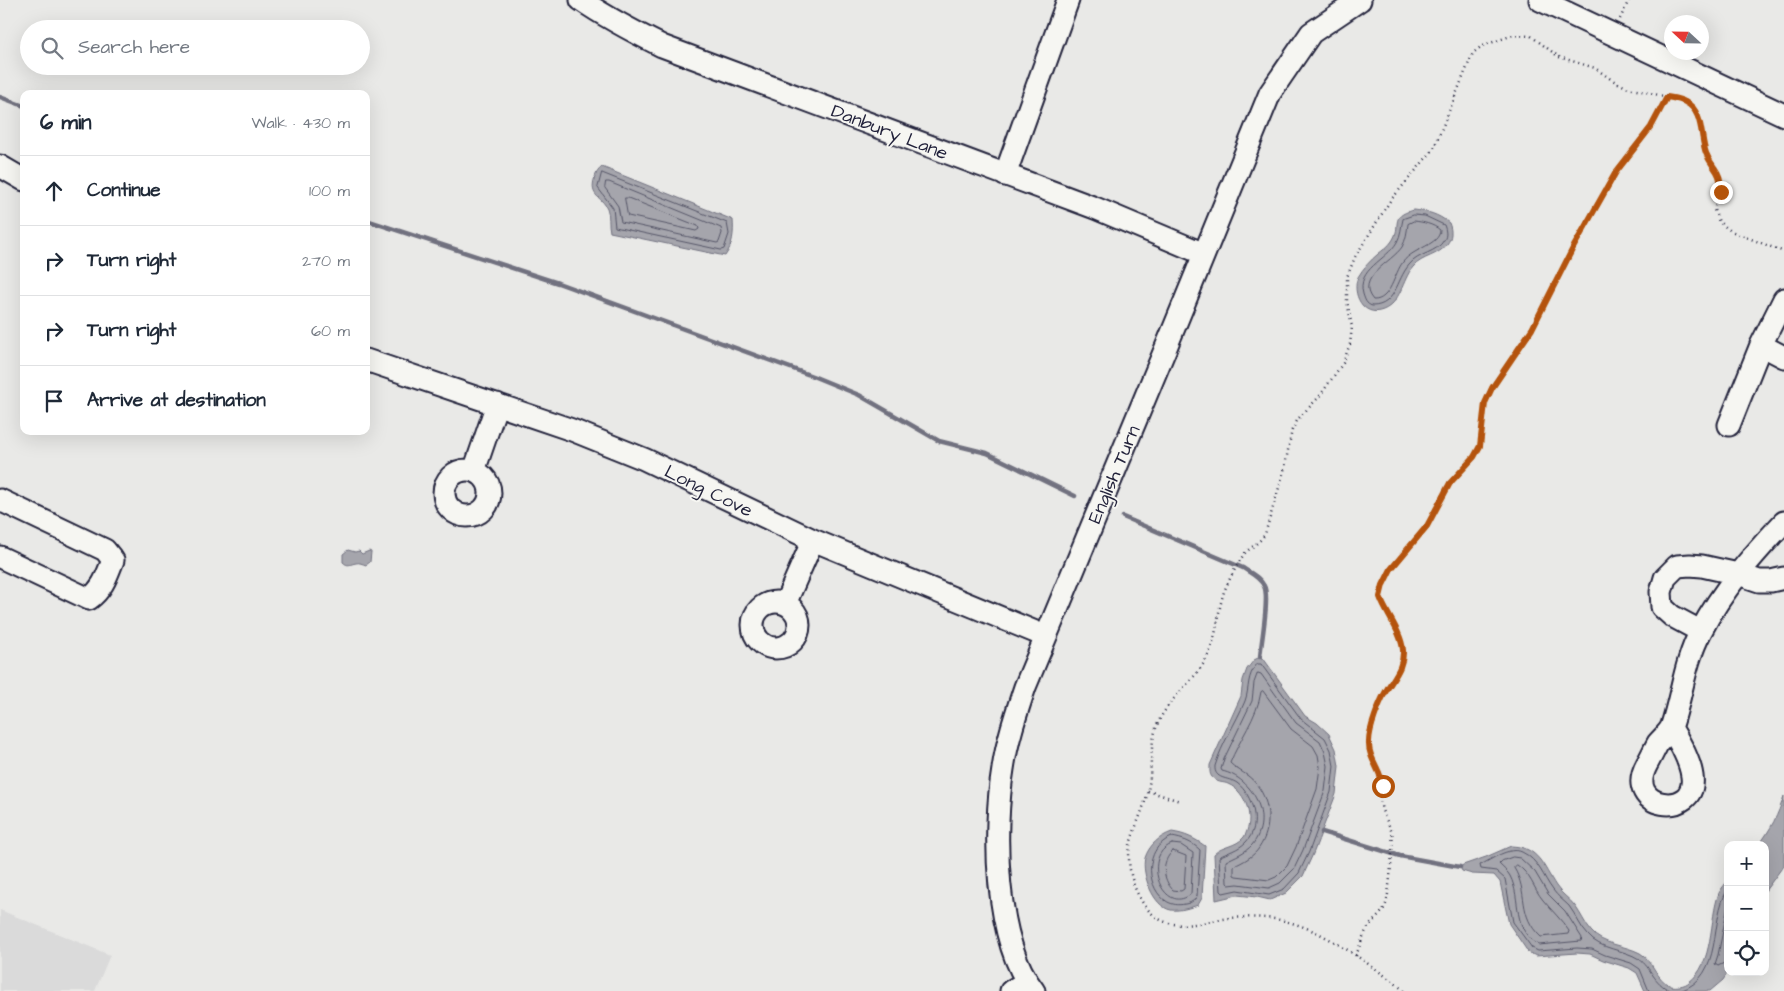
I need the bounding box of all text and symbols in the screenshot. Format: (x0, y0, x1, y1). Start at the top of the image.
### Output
north arrow (1664, 15, 1709, 60)
search box (20, 20, 370, 75)
icon: search (38, 34, 66, 62)
text: Search here (78, 34, 190, 61)
street label: Danbury Lane (827, 98, 952, 168)
text: 6 min (40, 108, 92, 137)
text: Walk · 430 m (251, 112, 350, 134)
icon: ahead (40, 177, 68, 205)
text: Continue (87, 177, 161, 204)
text: 100 m (309, 180, 350, 202)
route end (1710, 181, 1733, 204)
icon: right (40, 247, 68, 275)
text: Turn right (87, 247, 176, 274)
text: 270 m (302, 250, 350, 272)
icon: right (40, 317, 68, 345)
text: Turn right (87, 317, 176, 344)
text: 60 m (311, 320, 350, 342)
icon: arrive (40, 387, 68, 415)
text: Arrive at destination (87, 387, 266, 414)
street label: English Turn (1082, 421, 1148, 528)
street label: Long Cove (659, 458, 757, 525)
route start (1372, 775, 1395, 798)
map controls (1724, 841, 1769, 976)
button: + (1724, 841, 1769, 886)
button: − (1724, 886, 1769, 931)
button: locate (1724, 931, 1769, 976)

